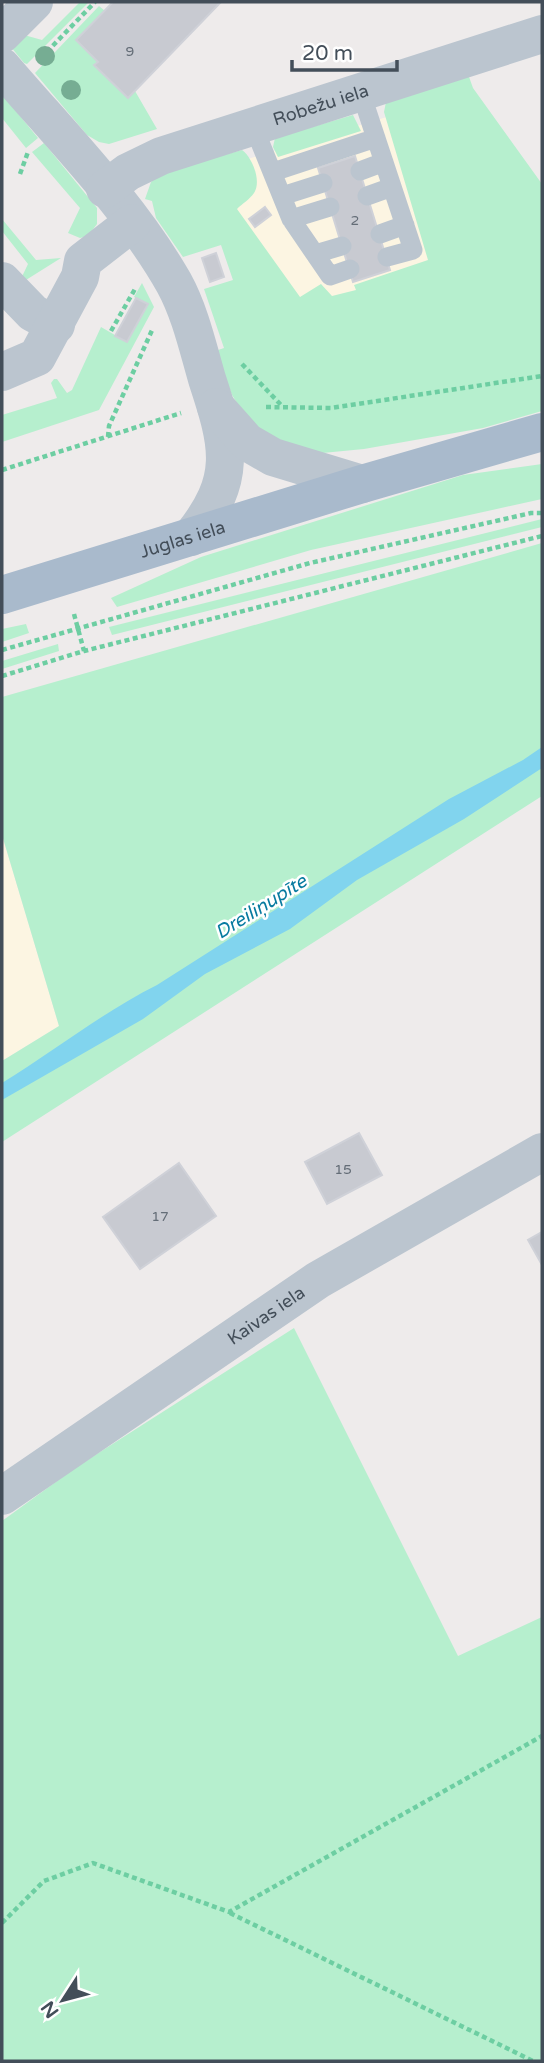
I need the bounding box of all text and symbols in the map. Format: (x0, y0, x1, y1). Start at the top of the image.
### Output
scale bar (292, 28, 397, 72)
text: 20 m (302, 41, 353, 66)
house number: 9 (126, 43, 134, 60)
street label: Robežu iela (270, 79, 371, 130)
house number: 2 (351, 212, 359, 229)
street label: Juglas iela (137, 516, 228, 563)
water label: Dreiliņupīte (211, 870, 312, 944)
house number: 15 (334, 1161, 352, 1178)
house number: 17 (151, 1208, 169, 1225)
street label: Kaivas iela (223, 1281, 309, 1350)
north arrow (28, 1965, 98, 2035)
text: N (37, 1997, 63, 2022)

